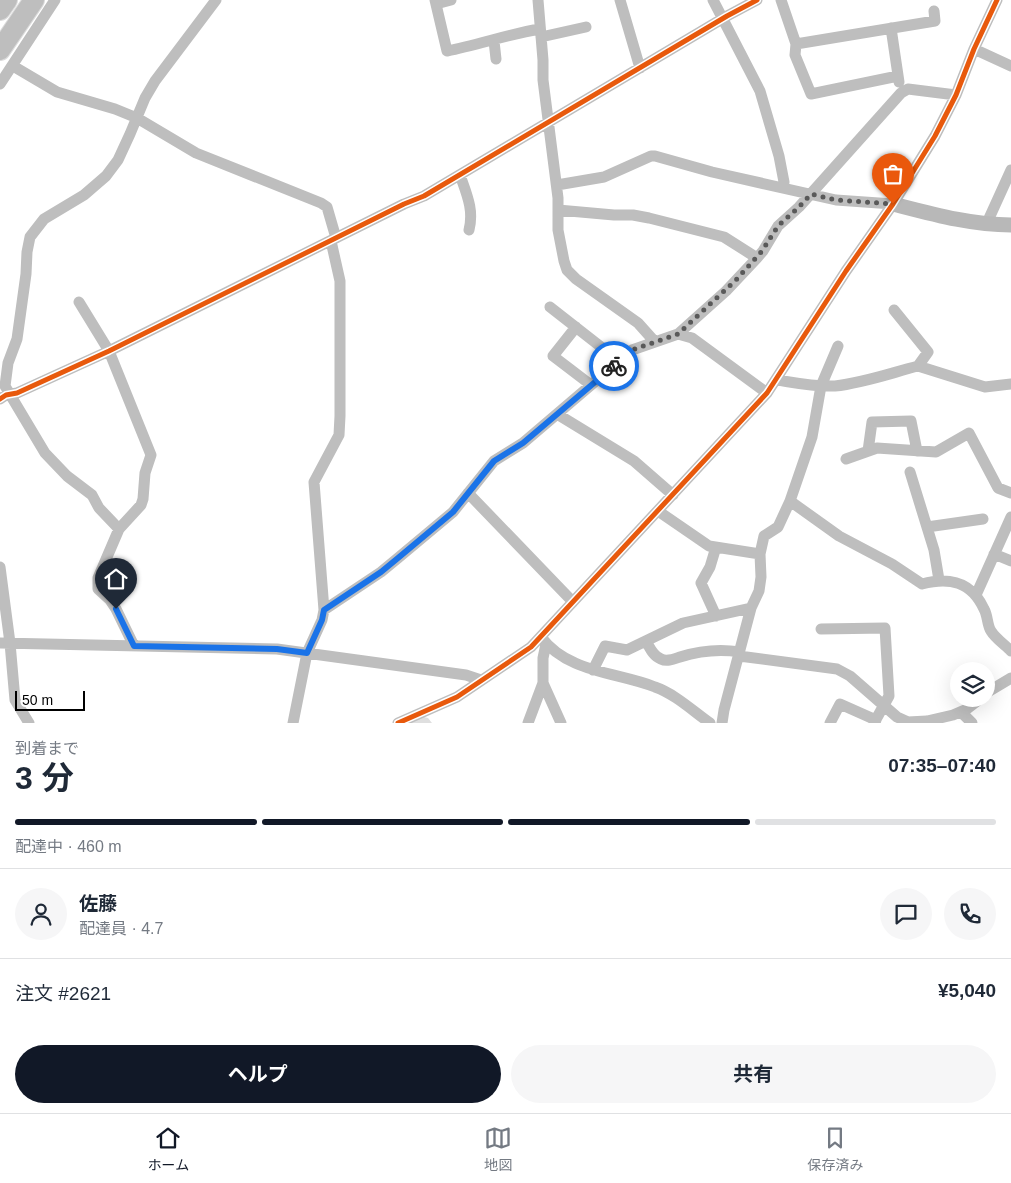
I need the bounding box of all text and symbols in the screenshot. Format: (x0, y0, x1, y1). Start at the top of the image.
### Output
pin (872, 153, 914, 204)
icon: bag (879, 160, 907, 188)
courier (589, 341, 639, 391)
icon: bike (600, 352, 628, 380)
pin (95, 558, 137, 609)
icon: home (102, 565, 130, 593)
map controls (950, 662, 995, 707)
button: layers (950, 662, 995, 707)
scale bar (15, 688, 85, 711)
text: 50 m (22, 692, 53, 708)
text: 到着まで (15, 740, 79, 757)
text: 07:35–07:40 (888, 755, 996, 776)
text: 3 分 (15, 760, 74, 796)
text: 配達中 · 460 m (15, 838, 122, 855)
button: person (15, 888, 67, 940)
button: chat (880, 888, 932, 940)
button: phone (944, 888, 996, 940)
text: 佐藤 (79, 893, 117, 914)
text: 配達員 · 4.7 (79, 920, 163, 937)
text: ¥5,040 (938, 980, 996, 1001)
text: 注文 #2621 (15, 983, 111, 1004)
button: ヘルプ (15, 1045, 501, 1103)
button: 共有 (511, 1045, 996, 1103)
tab: ホーム (148, 1124, 189, 1174)
tab: 地図 (484, 1124, 512, 1174)
tab: 保存済み (807, 1124, 863, 1174)

